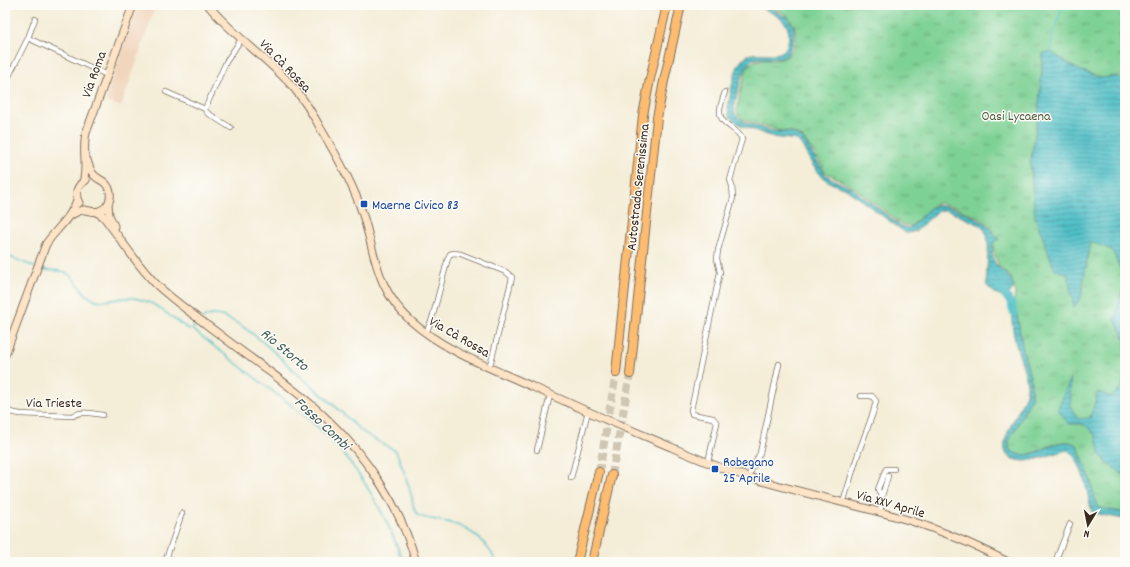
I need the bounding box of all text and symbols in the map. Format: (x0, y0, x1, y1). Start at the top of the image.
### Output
street label: Via Cà Rossa (254, 35, 316, 98)
street label: Via Roma (77, 48, 113, 101)
park label: Oasi Lycaena (981, 107, 1051, 127)
street label: Autostrada Serenissima (622, 122, 656, 252)
place label: Maerne Civico 83 (372, 196, 459, 216)
marker: Maerne Civico 83 (359, 199, 369, 209)
street label: Via Cà Rossa (425, 312, 494, 364)
water label: Rio Storto (255, 324, 314, 378)
water label: Fosso Combi (289, 393, 356, 458)
street label: Via Trieste (26, 394, 82, 414)
place label: Robegano 25 Aprile (723, 453, 774, 489)
marker: Robegano 25 Aprile (710, 464, 720, 474)
street label: Via XXV Aprile (854, 486, 927, 524)
north arrow (1068, 505, 1108, 545)
text: N (1082, 524, 1091, 541)

